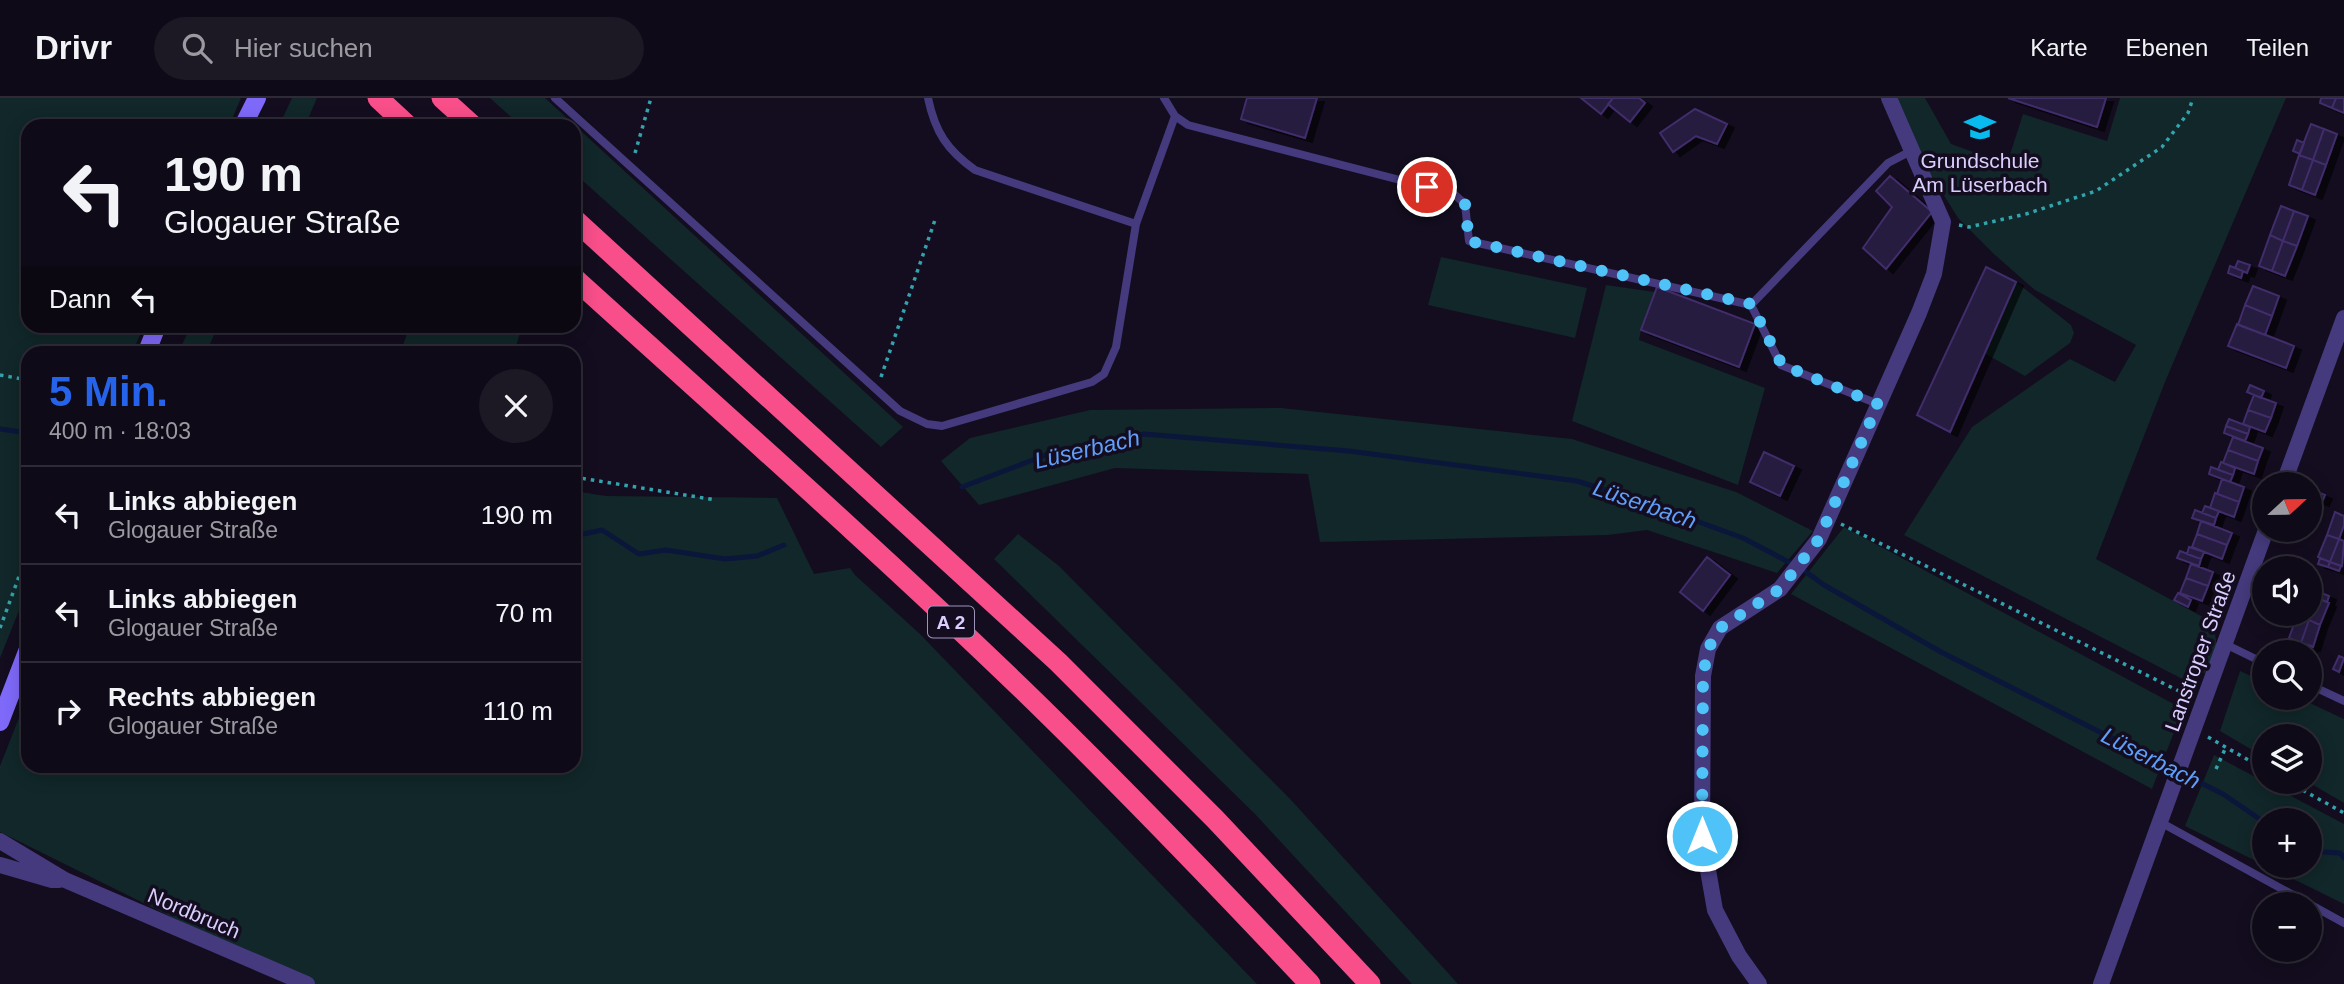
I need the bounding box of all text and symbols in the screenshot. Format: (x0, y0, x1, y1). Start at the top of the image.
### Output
search box (154, 17, 644, 80)
text: Drivr (35, 29, 112, 66)
icon: search (178, 29, 216, 67)
text: Hier suchen (234, 33, 373, 63)
text: Karte (2030, 34, 2088, 61)
text: Ebenen (2126, 34, 2208, 61)
text: Teilen (2246, 34, 2309, 61)
school or university icon: Grundschule Am Lüserbach (1963, 110, 1997, 144)
icon: left (49, 147, 140, 238)
text: 190 m (164, 147, 303, 201)
place label: Grundschule Am Lüserbach (1912, 149, 2048, 196)
pin (1397, 157, 1457, 217)
icon: arrive (1408, 168, 1446, 206)
text: Glogauer Straße (164, 204, 401, 240)
icon: left (125, 280, 163, 318)
text: Dann (49, 284, 111, 314)
text: 5 Min. (49, 368, 168, 415)
button: close (479, 369, 553, 443)
text: 400 m · 18:03 (49, 418, 191, 444)
water label: Lüserbach (1032, 424, 1142, 474)
north arrow (2252, 472, 2322, 542)
map controls (2252, 472, 2322, 962)
water label: Lüserbach (1590, 474, 1700, 534)
text: Links abbiegen (108, 486, 297, 516)
icon: left (49, 496, 87, 534)
text: 190 m (481, 500, 553, 530)
text: Glogauer Straße (108, 517, 278, 543)
button: sound (2252, 556, 2322, 626)
street label: Lanstroper Straße (2160, 568, 2240, 734)
text: Links abbiegen (108, 584, 297, 614)
icon: left (49, 594, 87, 632)
text: 70 m (495, 598, 553, 628)
road number: A 2 (928, 607, 974, 638)
text: Glogauer Straße (108, 615, 278, 641)
button: search (2252, 640, 2322, 710)
text: Rechts abbiegen (108, 682, 316, 712)
icon: right (49, 692, 87, 730)
text: 110 m (483, 696, 553, 726)
text: Glogauer Straße (108, 713, 278, 739)
water label: Lüserbach (2097, 722, 2205, 794)
button: layers (2252, 724, 2322, 794)
position arrow (1665, 799, 1739, 873)
button: + (2252, 808, 2322, 878)
street label: Nordbruch (144, 883, 244, 943)
button: − (2252, 892, 2322, 962)

